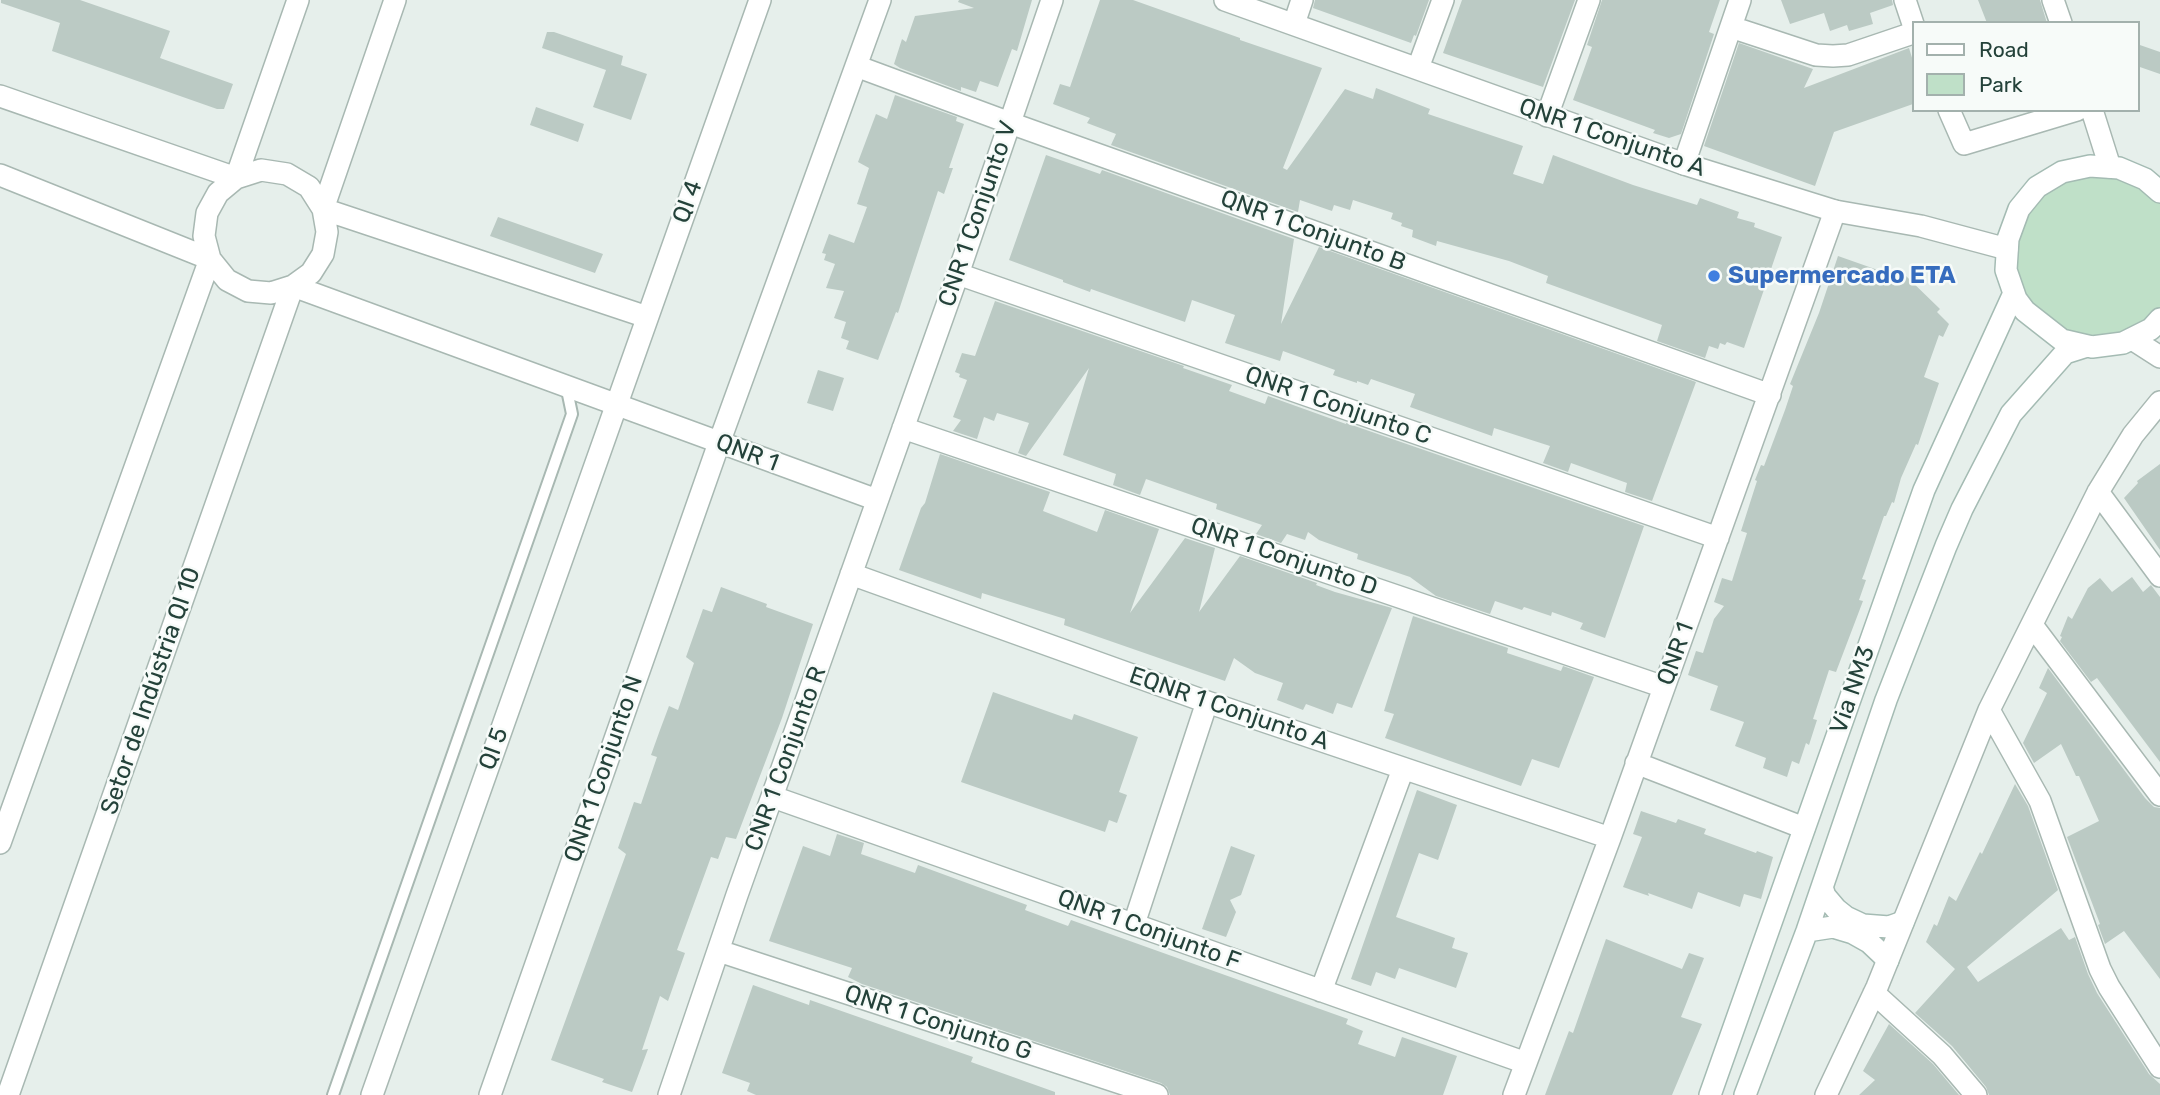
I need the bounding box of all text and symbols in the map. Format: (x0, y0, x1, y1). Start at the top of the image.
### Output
legend (1912, 21, 2139, 112)
text: Road (1979, 37, 2029, 62)
text: Park (1979, 72, 2023, 97)
street label: QNR 1 Conjunto A (1515, 93, 1709, 183)
street label: CNR 1 Conjunto V (933, 117, 1023, 311)
street label: QI 4 (667, 177, 709, 227)
street label: QNR 1 Conjunto B (1216, 184, 1410, 278)
place label: Supermercado ETA (1728, 262, 1956, 290)
marker: Supermercado ETA (1706, 268, 1722, 284)
street label: QNR 1 Conjunto C (1241, 361, 1435, 451)
street label: QNR 1 (712, 428, 782, 478)
street label: QNR 1 Conjunto D (1187, 512, 1381, 602)
street label: Setor de Indústria QI 10 (95, 564, 207, 818)
street label: QNR 1 (1651, 619, 1701, 689)
street label: Via NM3 (1825, 642, 1881, 738)
street label: EQNR 1 Conjunto A (1125, 661, 1333, 757)
street label: CNR 1 Conjunto R (739, 663, 833, 855)
street label: QNR 1 Conjunto N (559, 672, 649, 866)
street label: QI 5 (473, 724, 515, 774)
street label: QNR 1 Conjunto F (1053, 883, 1245, 977)
street label: QNR 1 Conjunto G (841, 979, 1035, 1067)

